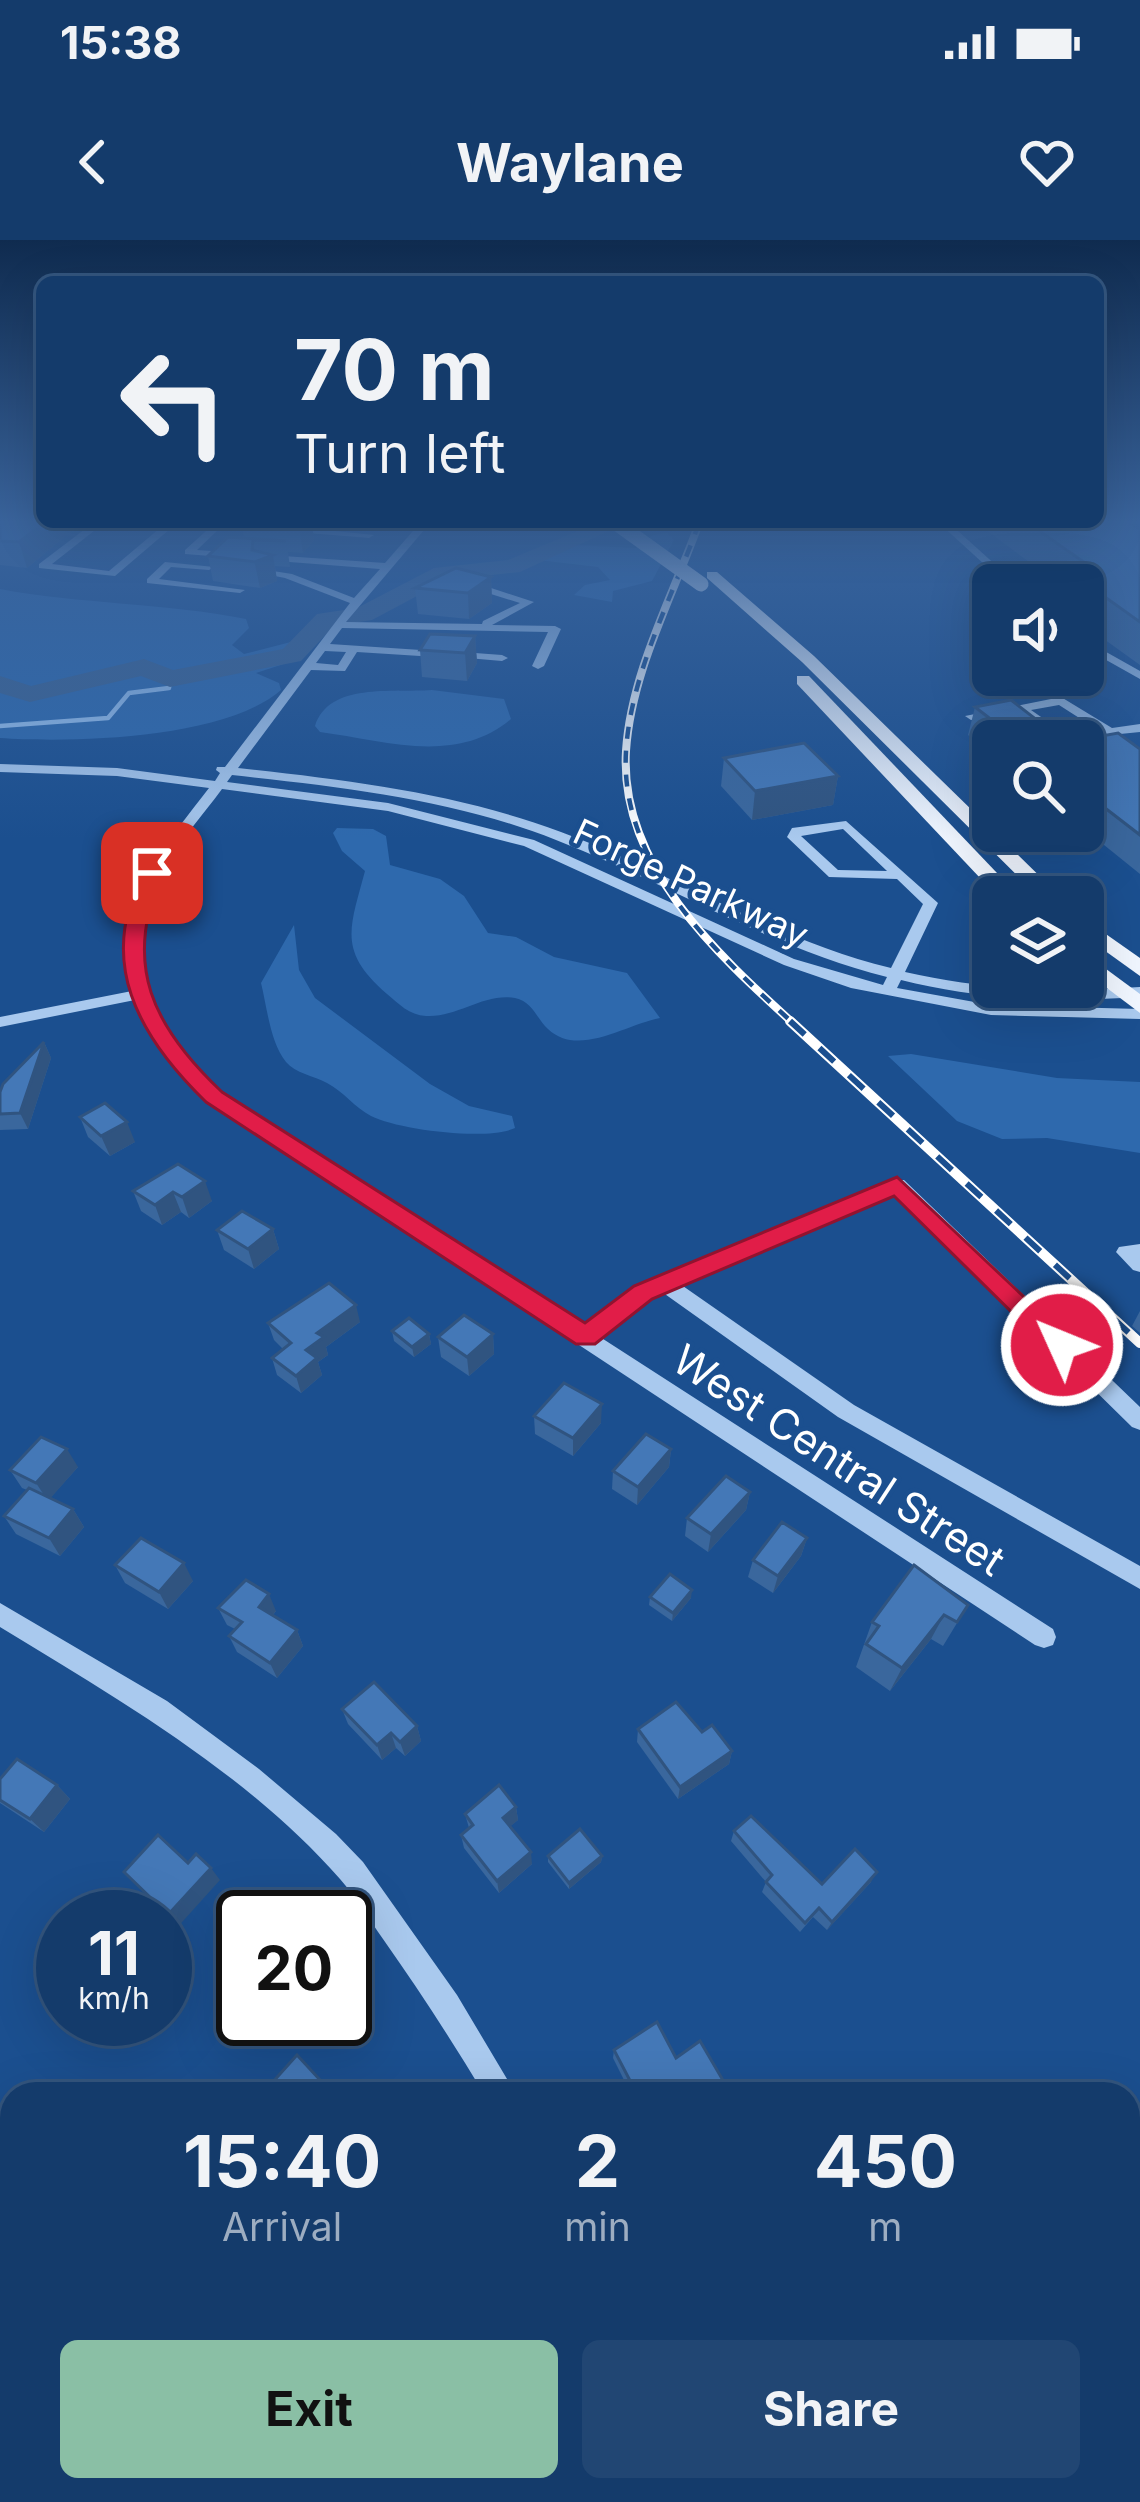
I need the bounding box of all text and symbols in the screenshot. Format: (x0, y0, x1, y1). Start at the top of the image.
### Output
text: 15:38 (60, 15, 182, 70)
icon: back (60, 129, 126, 195)
icon: heart (1014, 129, 1080, 195)
text: Waylane (456, 130, 684, 195)
text: 70 m (294, 319, 495, 420)
icon: left (96, 324, 252, 480)
text: Turn left (294, 421, 505, 486)
map controls (972, 564, 1104, 1008)
button: sound (972, 564, 1104, 696)
button: search (972, 720, 1104, 852)
street label: Forge Parkway (567, 809, 815, 957)
pin (101, 822, 203, 924)
icon: arrive (119, 840, 185, 906)
button: layers (972, 876, 1104, 1008)
position arrow (999, 1282, 1125, 1408)
street label: West Central Street (664, 1333, 1015, 1586)
speed limit sign: 20 (216, 1890, 372, 2046)
text: 11 (88, 1917, 140, 1989)
text: km/h (78, 1980, 150, 2016)
text: 15:40 (183, 2117, 381, 2204)
text: 2 (575, 2117, 620, 2204)
text: 450 (814, 2117, 957, 2204)
text: Arrival (222, 2203, 342, 2250)
text: min (564, 2203, 631, 2250)
text: m (868, 2203, 903, 2250)
button: Exit (60, 2340, 558, 2478)
button: Share (582, 2340, 1080, 2478)

